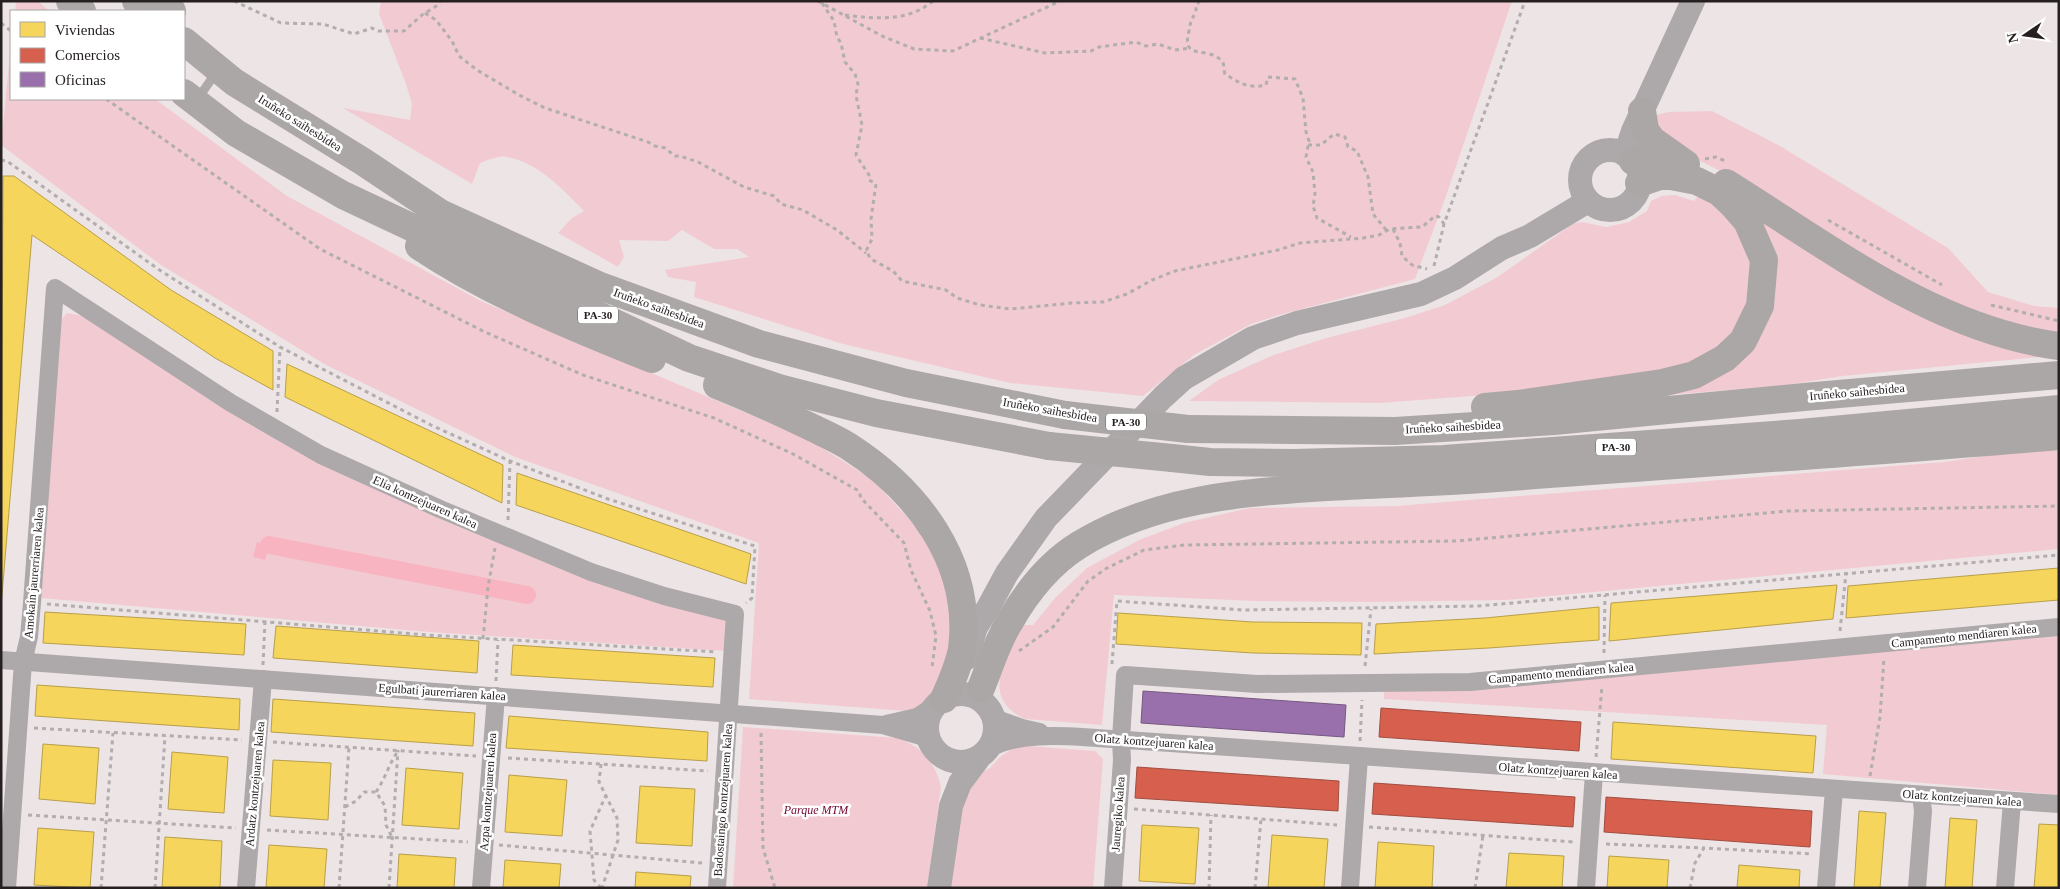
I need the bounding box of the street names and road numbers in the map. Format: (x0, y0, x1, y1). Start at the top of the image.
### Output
street label: Iruñeko saihesbidea (256, 92, 345, 155)
street label: Iruñeko saihesbidea (612, 285, 707, 331)
road number: PA-30 (578, 306, 618, 324)
street label: Iruñeko saihesbidea (1809, 381, 1906, 403)
street label: Iruñeko saihesbidea (1002, 395, 1099, 425)
road number: PA-30 (1106, 414, 1146, 431)
street label: Iruñeko saihesbidea (1405, 417, 1502, 436)
road number: PA-30 (1596, 438, 1636, 456)
street label: Elia kontzejuaren kalea (371, 473, 480, 532)
street label: Amokain jaurerriaren kalea (21, 506, 47, 639)
street label: Campamento mendiaren kalea (1891, 621, 2038, 651)
street label: Campamento mendiaren kalea (1488, 660, 1635, 686)
street label: Egulbati jaurerriaren kalea (378, 681, 507, 703)
street label: Ardatz kontzejuaren kalea (243, 720, 268, 847)
street label: Badostaingo kontzejuaren kalea (711, 722, 735, 877)
street label: Olatz kontzejuaren kalea (1094, 731, 1215, 753)
street label: Azpa kontzejuaren kalea (477, 732, 499, 852)
street label: Olatz kontzejuaren kalea (1498, 760, 1619, 782)
street label: Jauregiko kalea (1108, 775, 1128, 852)
street label: Olatz kontzejuaren kalea (1902, 787, 2023, 809)

